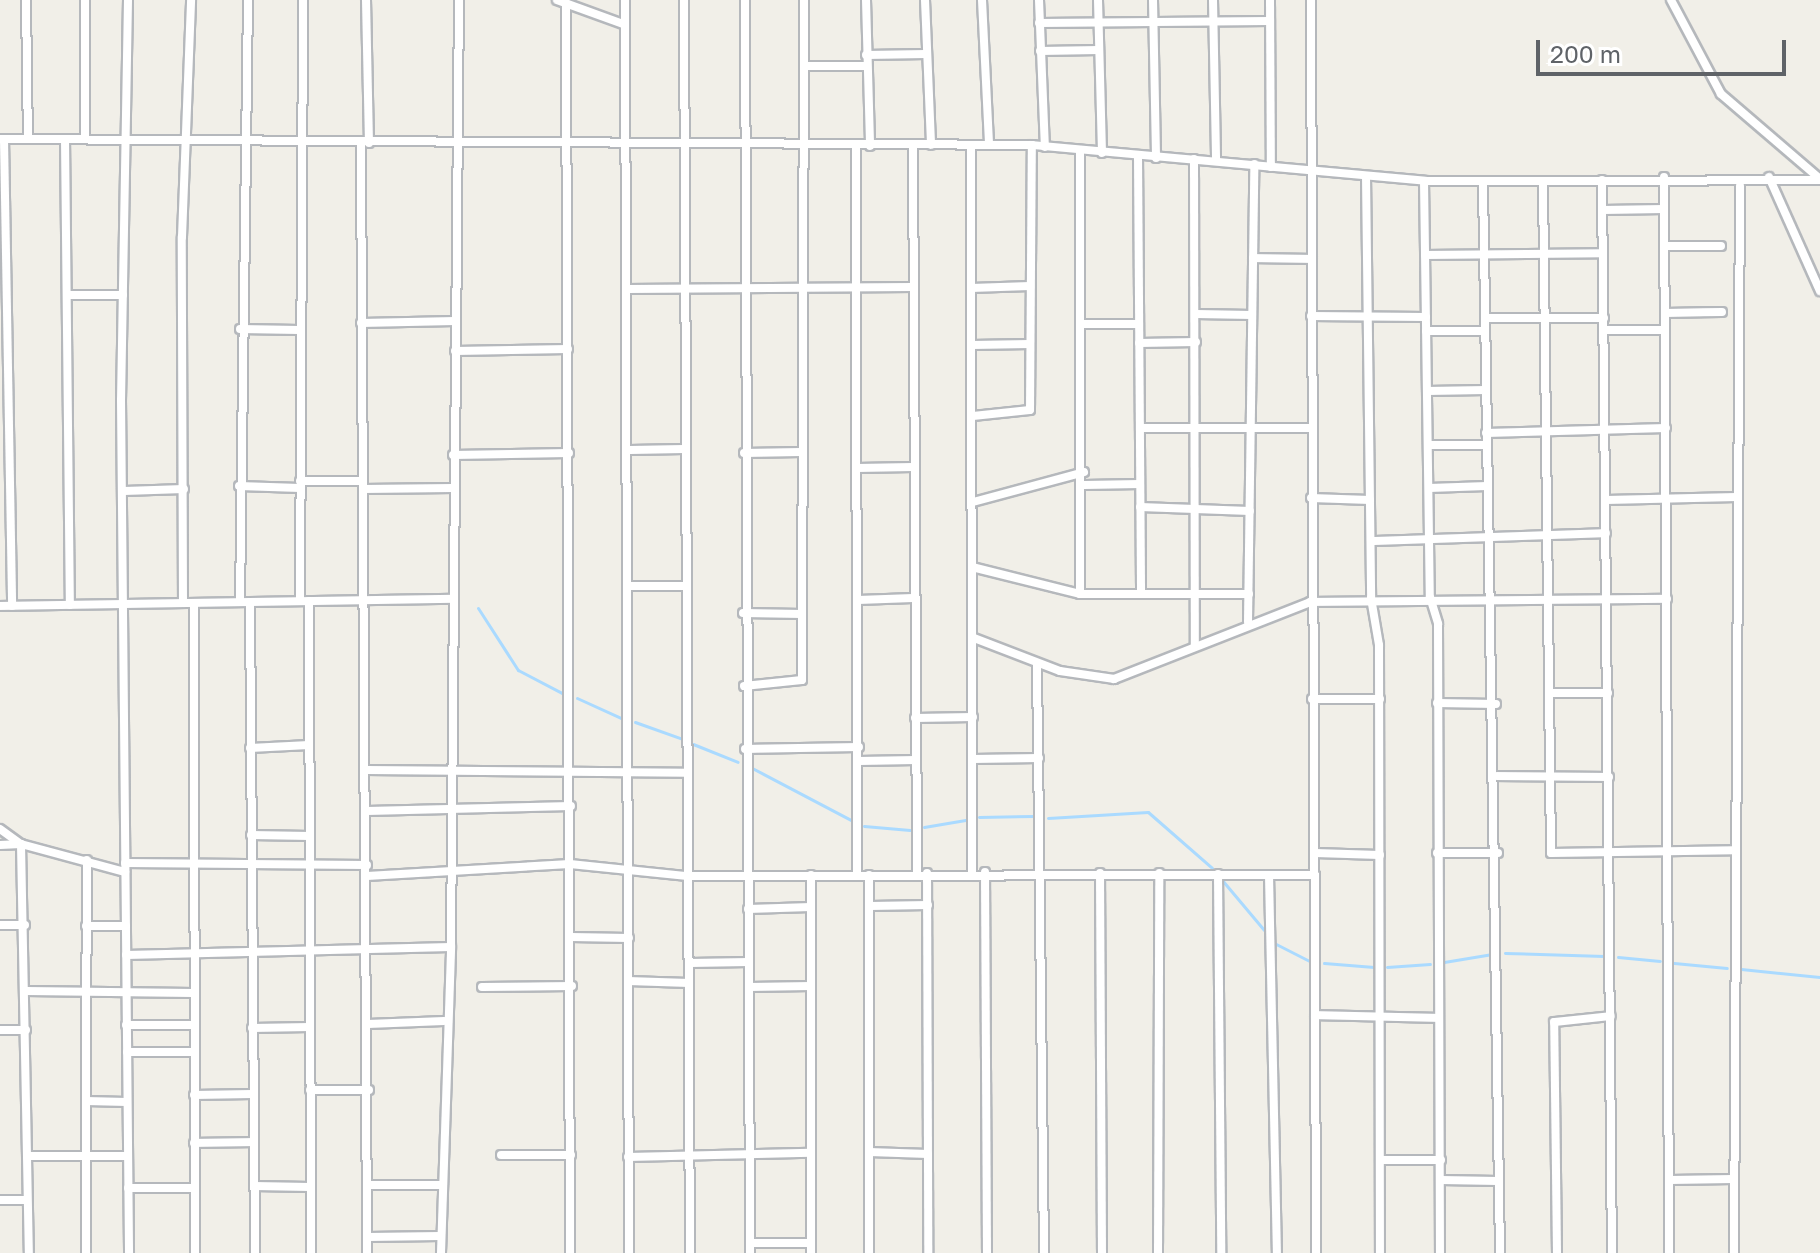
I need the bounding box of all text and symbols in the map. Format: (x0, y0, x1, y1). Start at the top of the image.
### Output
scale bar (1540, 24, 1790, 74)
text: 200 m (1550, 39, 1621, 68)

